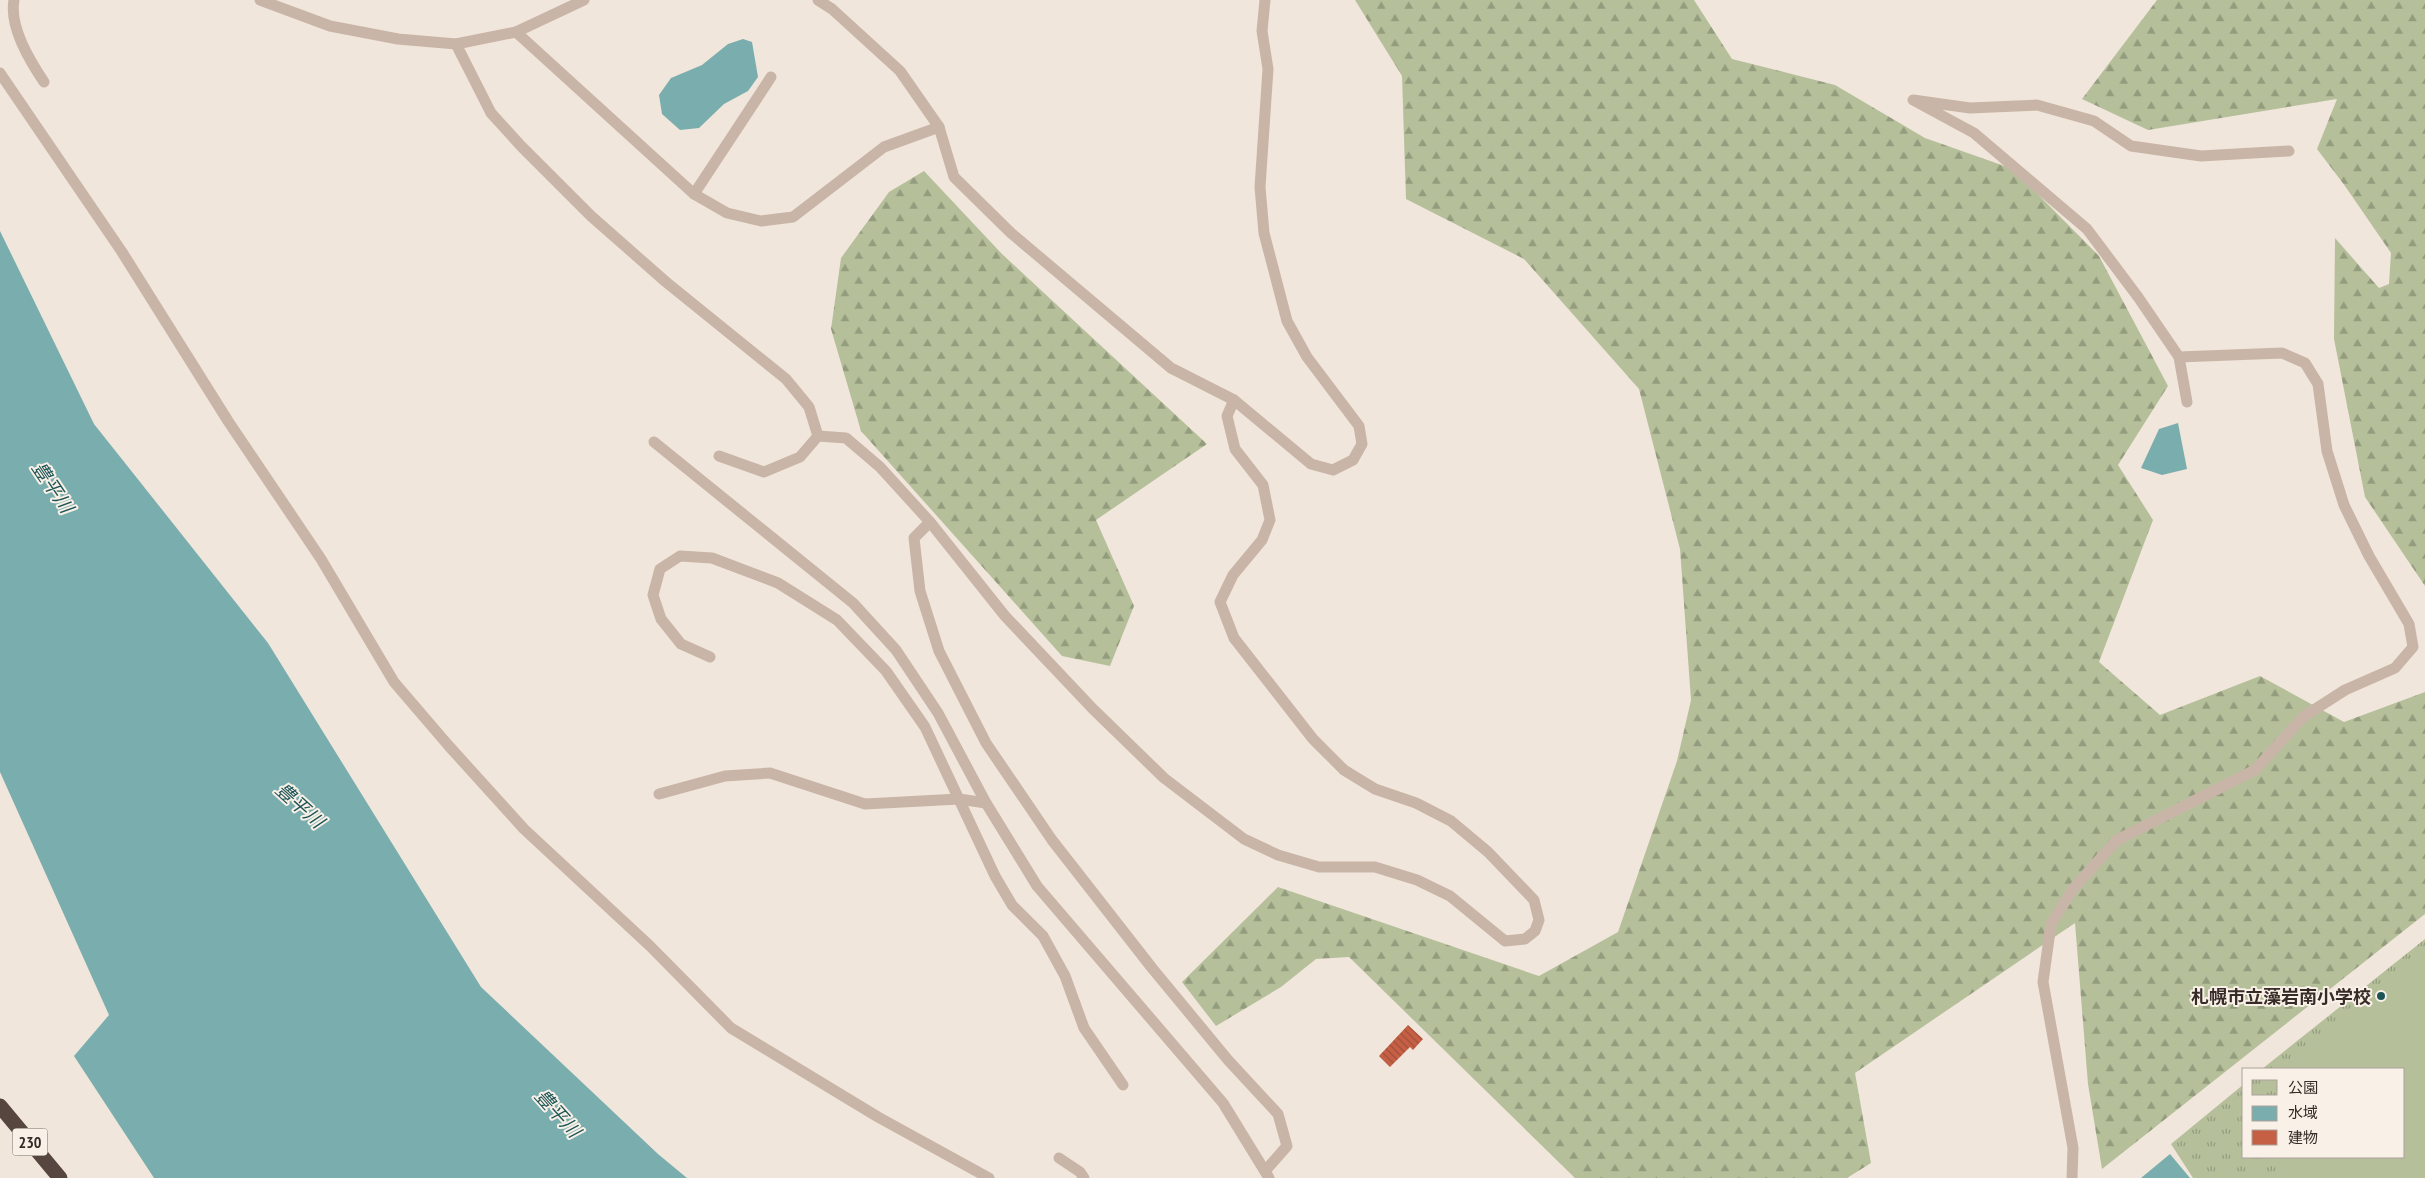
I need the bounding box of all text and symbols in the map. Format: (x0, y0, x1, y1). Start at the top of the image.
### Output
water label: 豊平川 (27, 457, 80, 519)
water label: 豊平川 (271, 777, 331, 834)
place label: 札幌市立藻岩南小学校 (2191, 985, 2371, 1008)
marker: 札幌市立藻岩南小学校 (2375, 990, 2387, 1002)
legend (2242, 1068, 2405, 1158)
text: 公園 (2288, 1078, 2318, 1097)
water label: 豊平川 (530, 1084, 587, 1144)
text: 水域 (2288, 1103, 2318, 1122)
road number: 230 (12, 1128, 48, 1156)
text: 建物 (2288, 1128, 2318, 1147)

